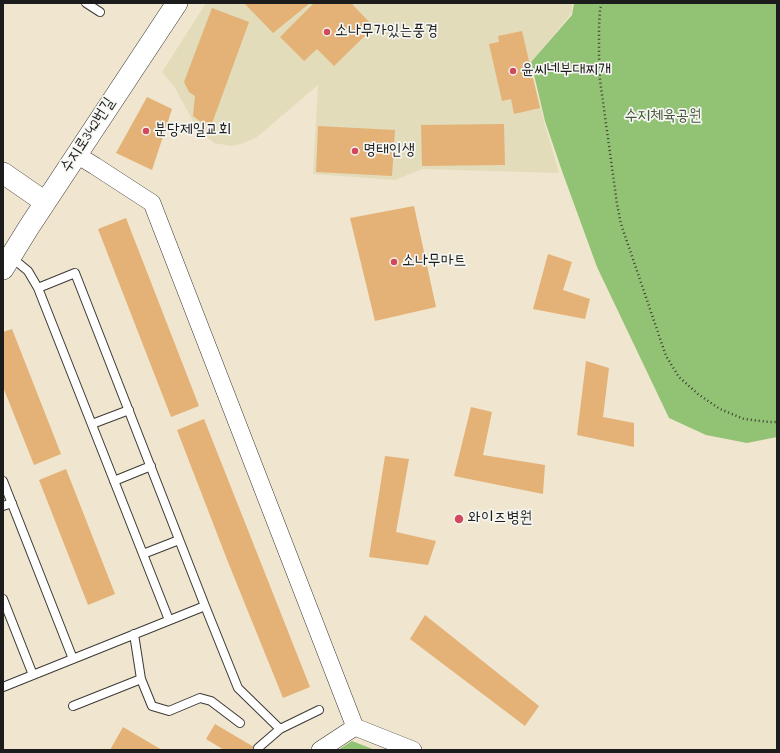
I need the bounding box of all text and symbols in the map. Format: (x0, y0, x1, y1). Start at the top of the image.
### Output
place label: 소나무가있는풍경 (335, 22, 438, 42)
marker: 소나무가있는풍경 (322, 27, 332, 37)
place label: 윤씨네부대찌개 (521, 61, 611, 81)
marker: 윤씨네부대찌개 (508, 66, 518, 76)
street label: 수지로342번길 (58, 95, 120, 177)
park label: 수지체육공원 (624, 107, 702, 127)
place label: 분당제일교회 (154, 121, 231, 141)
marker: 분당제일교회 (141, 126, 151, 136)
place label: 명태인생 (363, 141, 414, 161)
marker: 명태인생 (350, 146, 360, 156)
place label: 소나무마트 (402, 252, 466, 272)
marker: 소나무마트 (389, 257, 399, 267)
place label: 와이즈병원 (468, 509, 532, 529)
marker: 와이즈병원 (453, 513, 465, 525)

